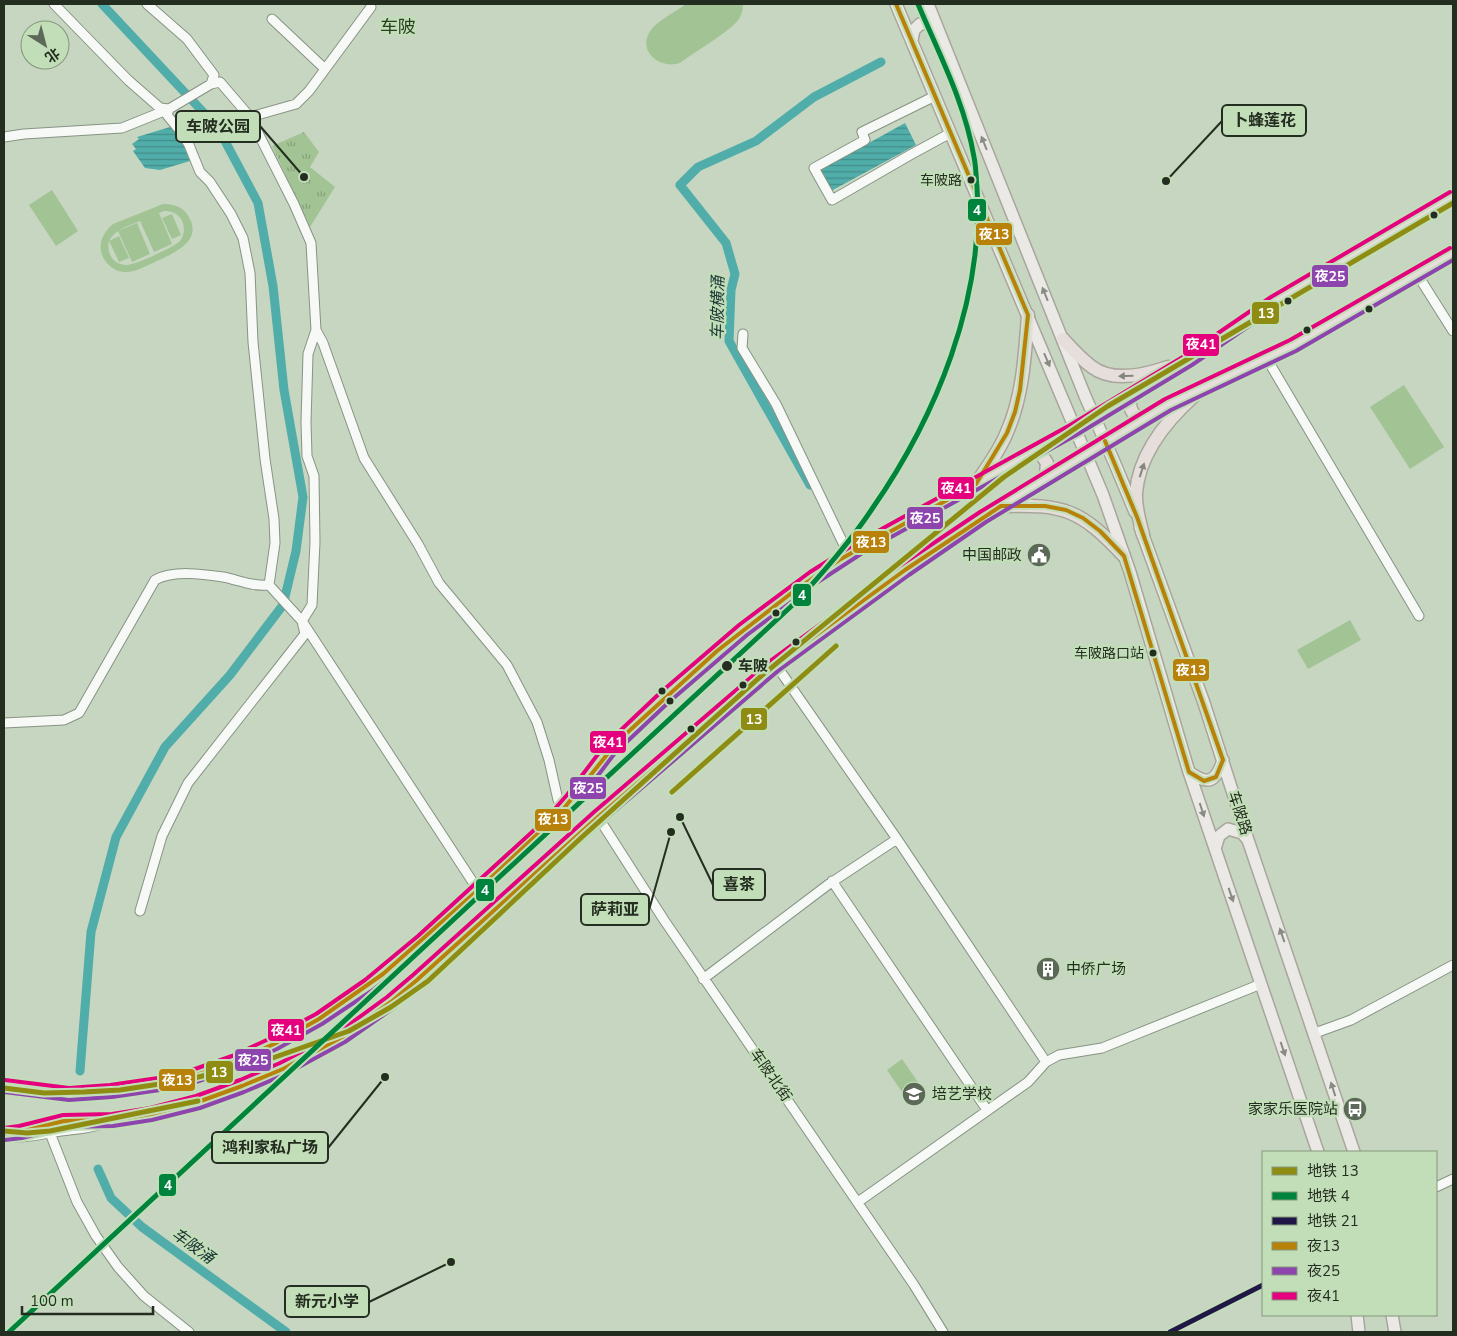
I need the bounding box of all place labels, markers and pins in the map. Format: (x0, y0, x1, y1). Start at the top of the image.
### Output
callout: 卜蜂莲花 (1222, 105, 1306, 136)
callout: 车陂公园 (176, 111, 260, 142)
place label: 车陂路 (920, 171, 962, 190)
marker: 车陂路 (966, 175, 976, 185)
unlabelled marker (1429, 210, 1439, 220)
unlabelled marker (1283, 296, 1293, 306)
unlabelled marker (1364, 304, 1374, 314)
unlabelled marker (1302, 325, 1312, 335)
public building icon: 中国邮政 (1026, 542, 1052, 568)
place label: 中国邮政 (962, 545, 1022, 565)
unlabelled marker (771, 608, 781, 618)
unlabelled marker (791, 637, 801, 647)
place label: 车陂路口站 (1074, 644, 1144, 663)
marker: 车陂路口站 (1148, 648, 1158, 658)
place label: 车陂 (738, 656, 768, 676)
marker: 车陂 (720, 659, 734, 673)
unlabelled marker (738, 680, 748, 690)
unlabelled marker (657, 686, 667, 696)
unlabelled marker (665, 696, 675, 706)
unlabelled marker (686, 724, 696, 734)
callout: 喜茶 (713, 869, 765, 900)
callout: 萨莉亚 (581, 894, 649, 925)
building icon: 中侨广场 (1035, 956, 1061, 982)
place label: 中侨广场 (1066, 959, 1126, 979)
school or university icon: 培艺学校 (901, 1081, 927, 1107)
place label: 培艺学校 (932, 1084, 992, 1104)
bus stop icon: 家家乐医院站 (1342, 1096, 1368, 1122)
place label: 家家乐医院站 (1248, 1099, 1338, 1119)
callout: 鸿利家私广场 (212, 1132, 328, 1163)
callout: 新元小学 (285, 1286, 369, 1317)

